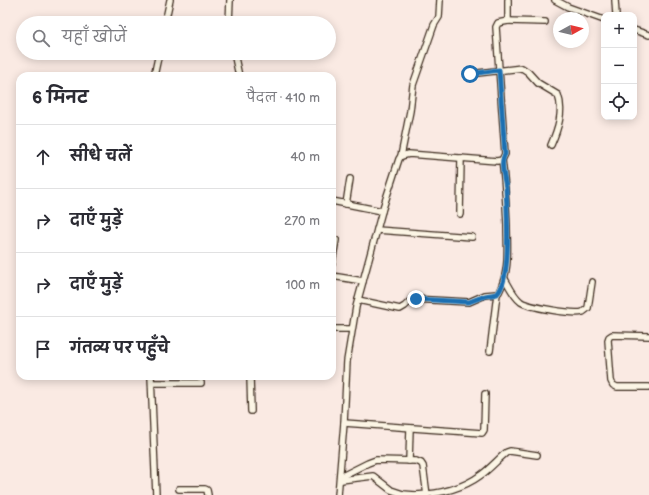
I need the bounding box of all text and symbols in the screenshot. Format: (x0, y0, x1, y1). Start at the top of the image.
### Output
north arrow (553, 12, 589, 48)
map controls (601, 12, 637, 120)
button: + (601, 12, 637, 48)
search box (16, 16, 336, 60)
icon: search (30, 27, 52, 49)
text: यहाँ खोजें (62, 28, 127, 47)
button: − (601, 48, 637, 84)
route start (461, 65, 479, 83)
button: locate (601, 84, 637, 120)
text: 6 मिनट (32, 88, 88, 108)
text: पैदल · 410 m (247, 90, 320, 106)
icon: ahead (32, 146, 54, 168)
text: सीधे चलें (70, 147, 132, 166)
text: 40 m (290, 149, 320, 165)
icon: right (32, 210, 54, 232)
text: दाएँ मुड़ें (70, 211, 122, 230)
text: 270 m (284, 213, 320, 229)
icon: right (32, 274, 54, 296)
text: दाएँ मुड़ें (70, 275, 122, 294)
text: 100 m (285, 277, 320, 293)
route end (407, 290, 425, 308)
icon: arrive (32, 338, 54, 360)
text: गंतव्य पर पहुँचे (70, 339, 169, 358)

